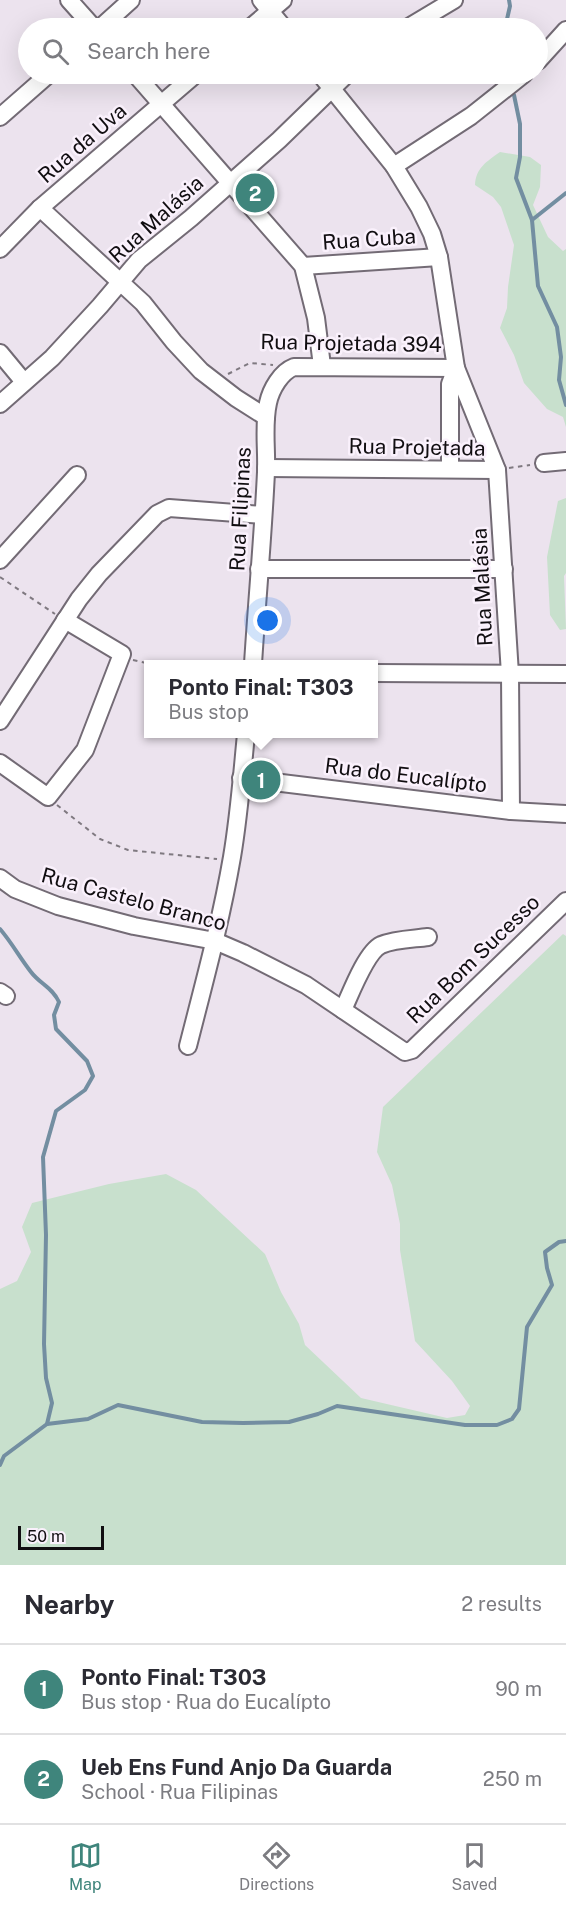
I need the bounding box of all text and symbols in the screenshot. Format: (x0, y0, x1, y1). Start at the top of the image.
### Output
search box (18, 18, 548, 84)
icon: search (39, 35, 72, 68)
text: Search here (87, 38, 211, 64)
street label: Rua da Uva (33, 98, 131, 188)
street label: Rua Malásia (104, 170, 208, 268)
pin: 2 (236, 170, 274, 216)
street label: Rua Cuba (321, 223, 417, 255)
street label: Rua Projetada 394 (260, 329, 442, 357)
street label: Rua Projetada (348, 433, 486, 461)
street label: Rua Filipinas (224, 446, 256, 572)
street label: Rua Malásia (466, 527, 498, 647)
your location (253, 606, 282, 635)
popup (144, 660, 378, 738)
text: Ponto Final: T303 (168, 674, 354, 700)
text: Bus stop (168, 700, 249, 724)
street label: Rua do Eucalípto (323, 753, 489, 797)
pin: 1 (242, 758, 280, 802)
street label: Rua Castelo Branco (39, 862, 229, 936)
street label: Rua Bom Sucesso (401, 889, 545, 1029)
scale bar (18, 1523, 104, 1550)
text: 50 m (27, 1527, 65, 1546)
text: Nearby (24, 1589, 114, 1620)
text: 2 results (461, 1592, 542, 1616)
text: Ponto Final: T303 (81, 1664, 266, 1690)
text: 1 (39, 1677, 48, 1701)
text: 90 m (495, 1677, 542, 1701)
text: Bus stop · Rua do Eucalípto (81, 1690, 331, 1714)
text: Ueb Ens Fund Anjo Da Guarda (81, 1754, 392, 1780)
text: 2 (37, 1767, 50, 1791)
text: 250 m (483, 1767, 542, 1791)
text: School · Rua Filipinas (81, 1780, 278, 1804)
tab: Map (69, 1839, 102, 1894)
tab: Directions (239, 1839, 314, 1894)
tab: Saved (452, 1839, 497, 1894)

